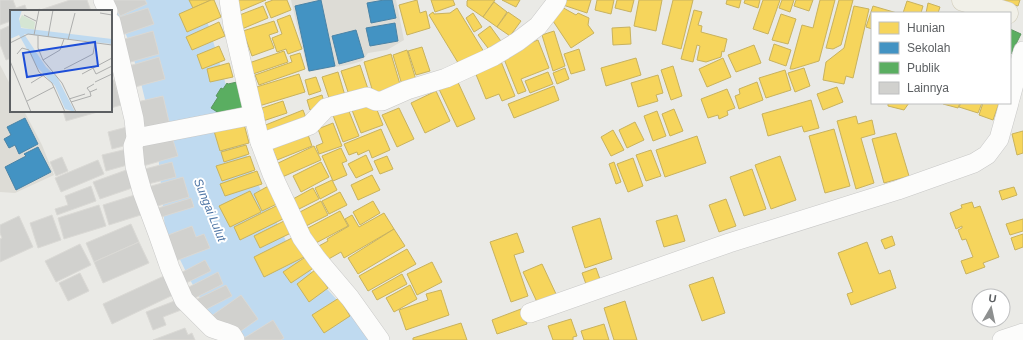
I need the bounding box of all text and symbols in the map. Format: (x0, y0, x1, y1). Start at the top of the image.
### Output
inset map (10, 10, 112, 112)
legend (871, 12, 1011, 104)
text: Hunian (907, 21, 945, 35)
text: Sekolah (907, 41, 950, 55)
text: Publik (907, 61, 941, 75)
text: Lainnya (907, 81, 949, 95)
water label: Sungai Lulut (191, 176, 229, 244)
north arrow (971, 288, 1011, 328)
text: U (988, 292, 997, 305)

